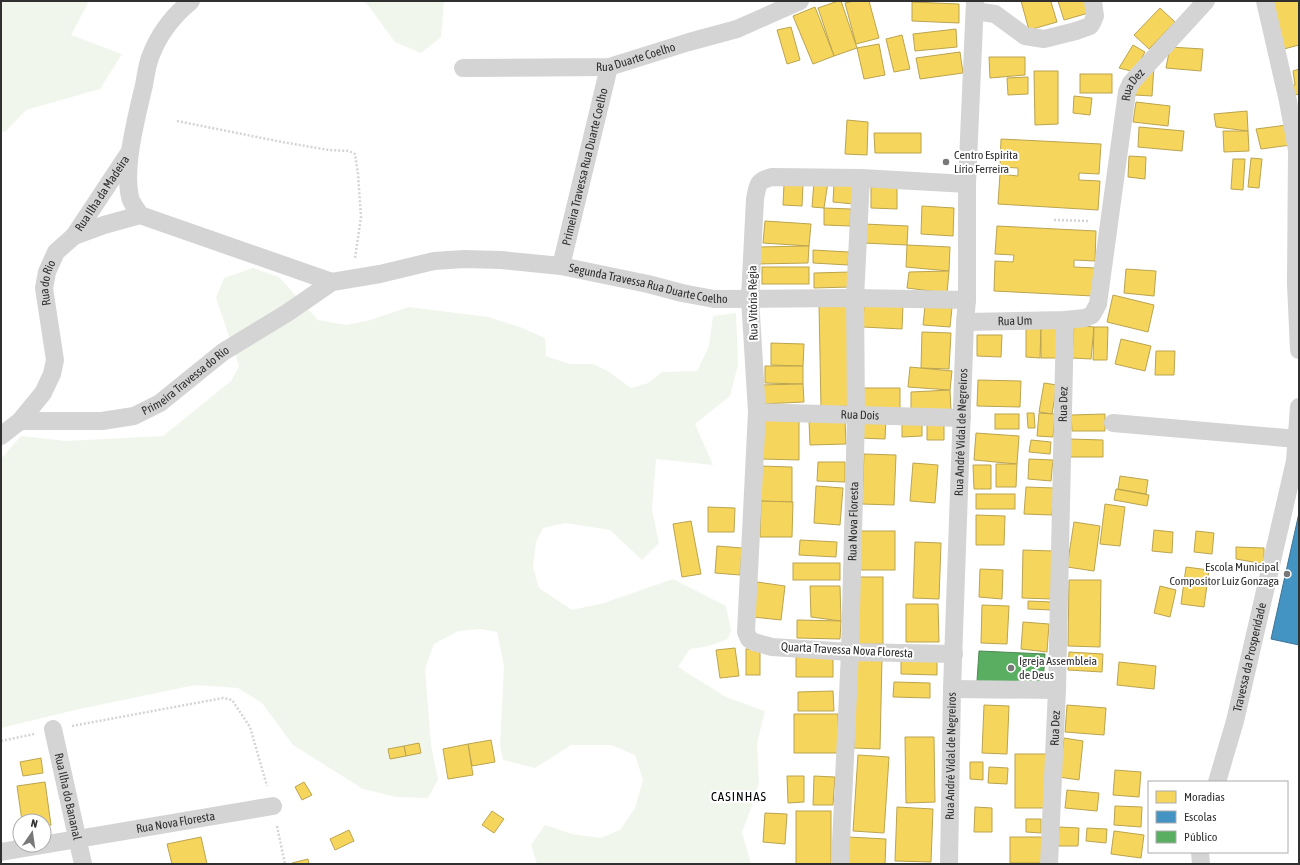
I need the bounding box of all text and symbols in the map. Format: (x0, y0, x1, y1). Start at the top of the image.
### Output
street label: Rua Duarte Coelho (596, 40, 677, 74)
street label: Rua Dez (1119, 65, 1148, 102)
street label: Primeira Travessa Rua Duarte Coelho (559, 86, 611, 247)
place label: Centro Espírita Lírio Ferreira (954, 148, 1018, 176)
street label: Rua Ilha da Madeira (72, 153, 132, 234)
marker: Centro Espírita Lírio Ferreira (941, 157, 951, 167)
street label: Rua do Rio (37, 258, 59, 307)
street label: Segunda Travessa Rua Duarte Coelho (568, 261, 728, 306)
street label: Rua Vitória Régia (745, 265, 761, 341)
street label: Rua Um (997, 314, 1033, 328)
street label: Primeira Travessa do Rio (139, 343, 232, 418)
street label: Rua André Vidal de Negreiros (952, 368, 970, 496)
street label: Rua Dez (1056, 386, 1071, 422)
street label: Rua Dois (841, 407, 879, 423)
street label: Rua Nova Floresta (845, 481, 861, 561)
place label: Escola Municipal Compositor Luiz Gonzaga (1169, 560, 1280, 588)
marker: Escola Municipal Compositor Luiz Gonzaga (1282, 569, 1292, 579)
street label: Travessa da Prosperidade (1230, 601, 1269, 713)
street label: Quarta Travessa Nova Floresta (781, 640, 913, 660)
place label: Igreja Assembleia de Deus (1019, 654, 1097, 682)
marker: Igreja Assembleia de Deus (1006, 663, 1016, 673)
street label: Rua André Vidal de Negreiros (943, 692, 959, 820)
street label: Rua Dez (1047, 709, 1063, 746)
street label: Rua Ilha do Bananal (52, 752, 85, 842)
legend (1148, 781, 1288, 853)
district label: CASINHAS (711, 789, 767, 804)
text: Moradias (1184, 790, 1225, 804)
street label: Rua Nova Floresta (135, 809, 216, 836)
text: Escolas (1184, 810, 1216, 824)
north arrow (12, 813, 52, 853)
text: N (30, 817, 39, 830)
text: Público (1184, 830, 1218, 844)

